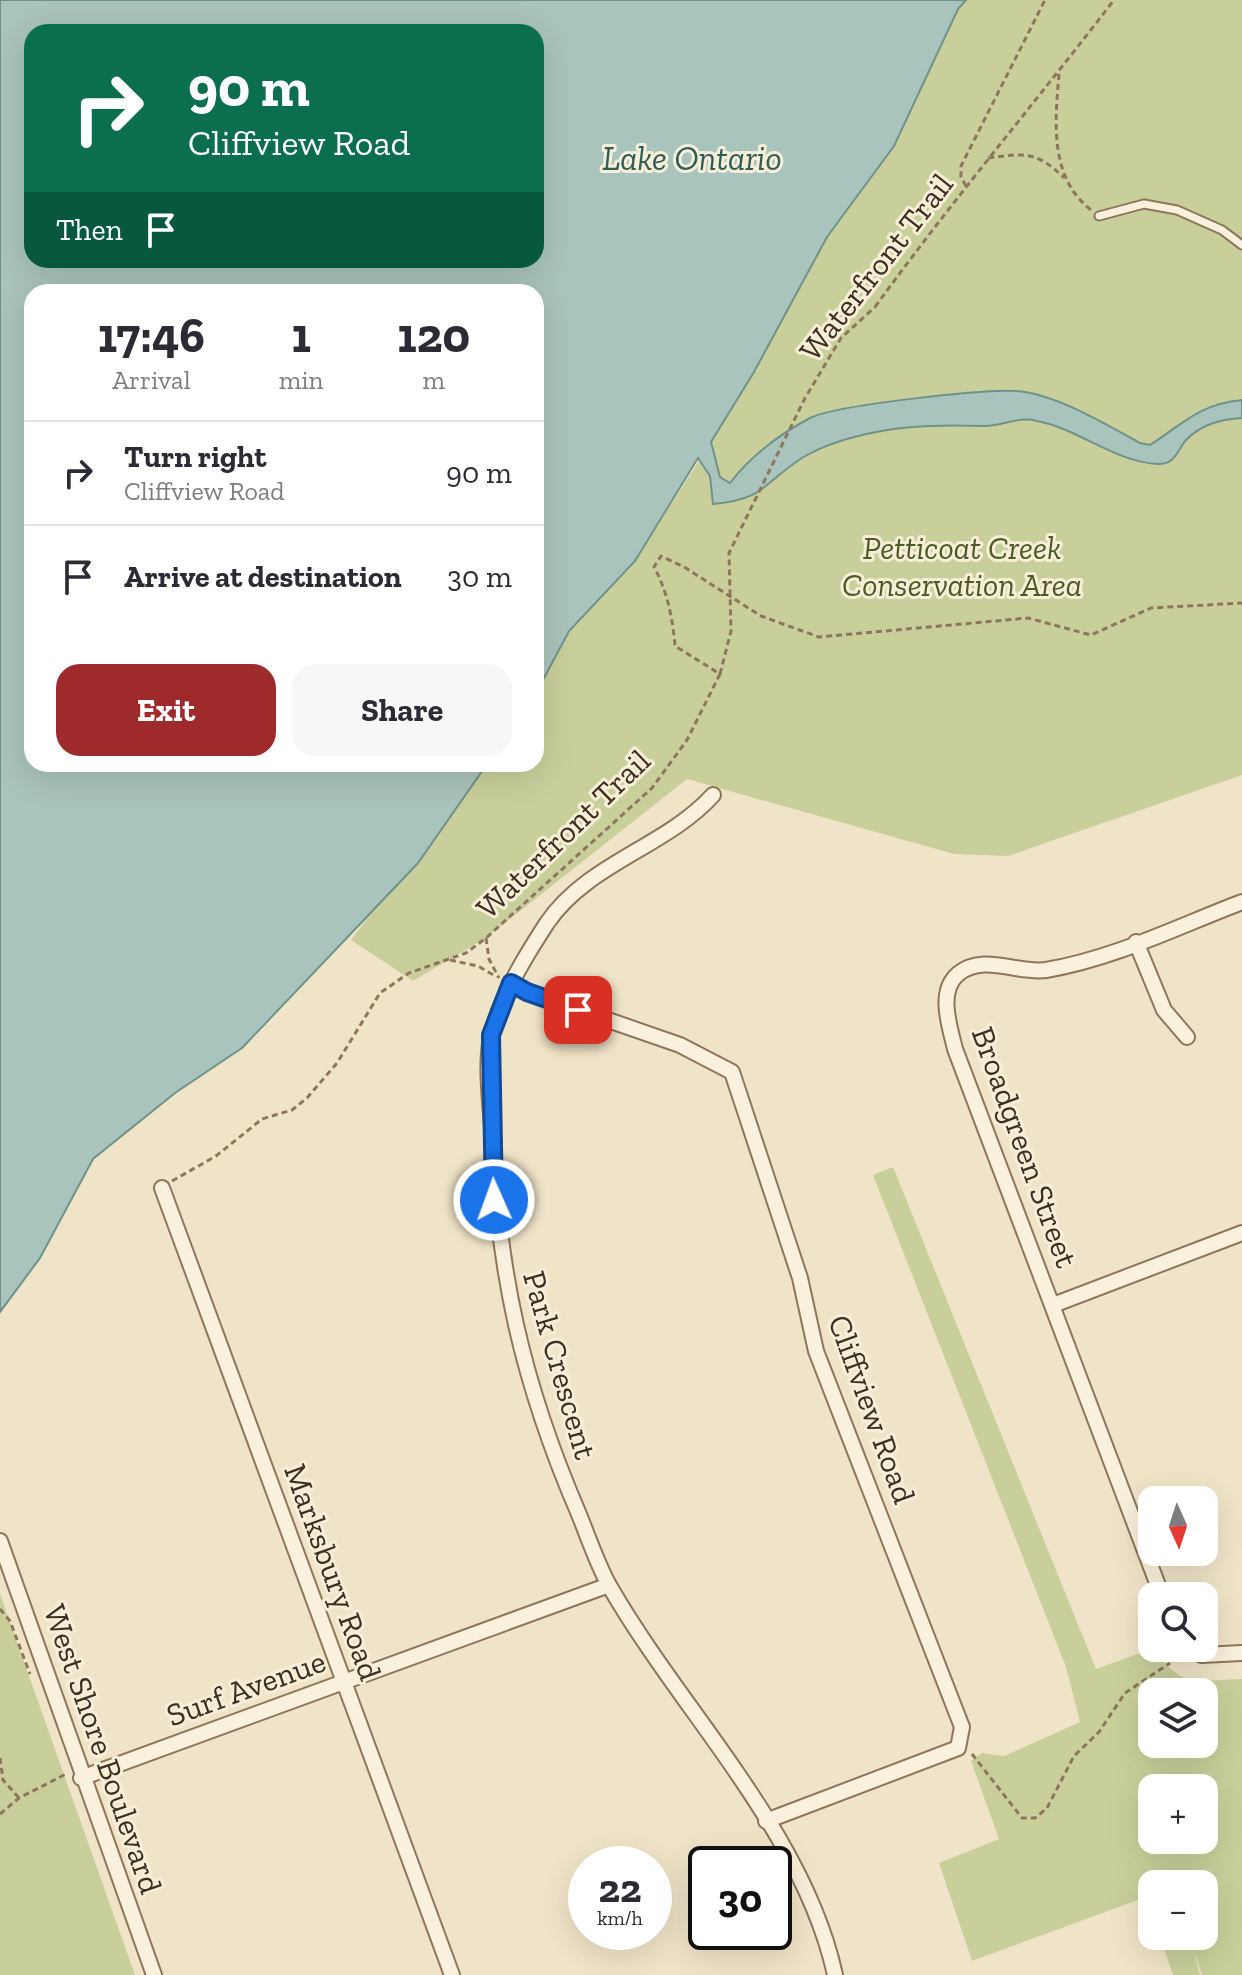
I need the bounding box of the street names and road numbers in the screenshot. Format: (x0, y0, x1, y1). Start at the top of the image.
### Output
street label: Waterfront Trail (791, 166, 961, 368)
street label: Waterfront Trail (468, 741, 658, 927)
street label: Broadgreen Street (964, 1022, 1086, 1273)
street label: Park Crescent (515, 1267, 605, 1464)
street label: Cliffview Road (820, 1310, 924, 1509)
street label: Marksbury Road (276, 1459, 390, 1686)
street label: West Shore Boulevard (36, 1599, 170, 1899)
street label: Surf Avenue (161, 1642, 331, 1734)

